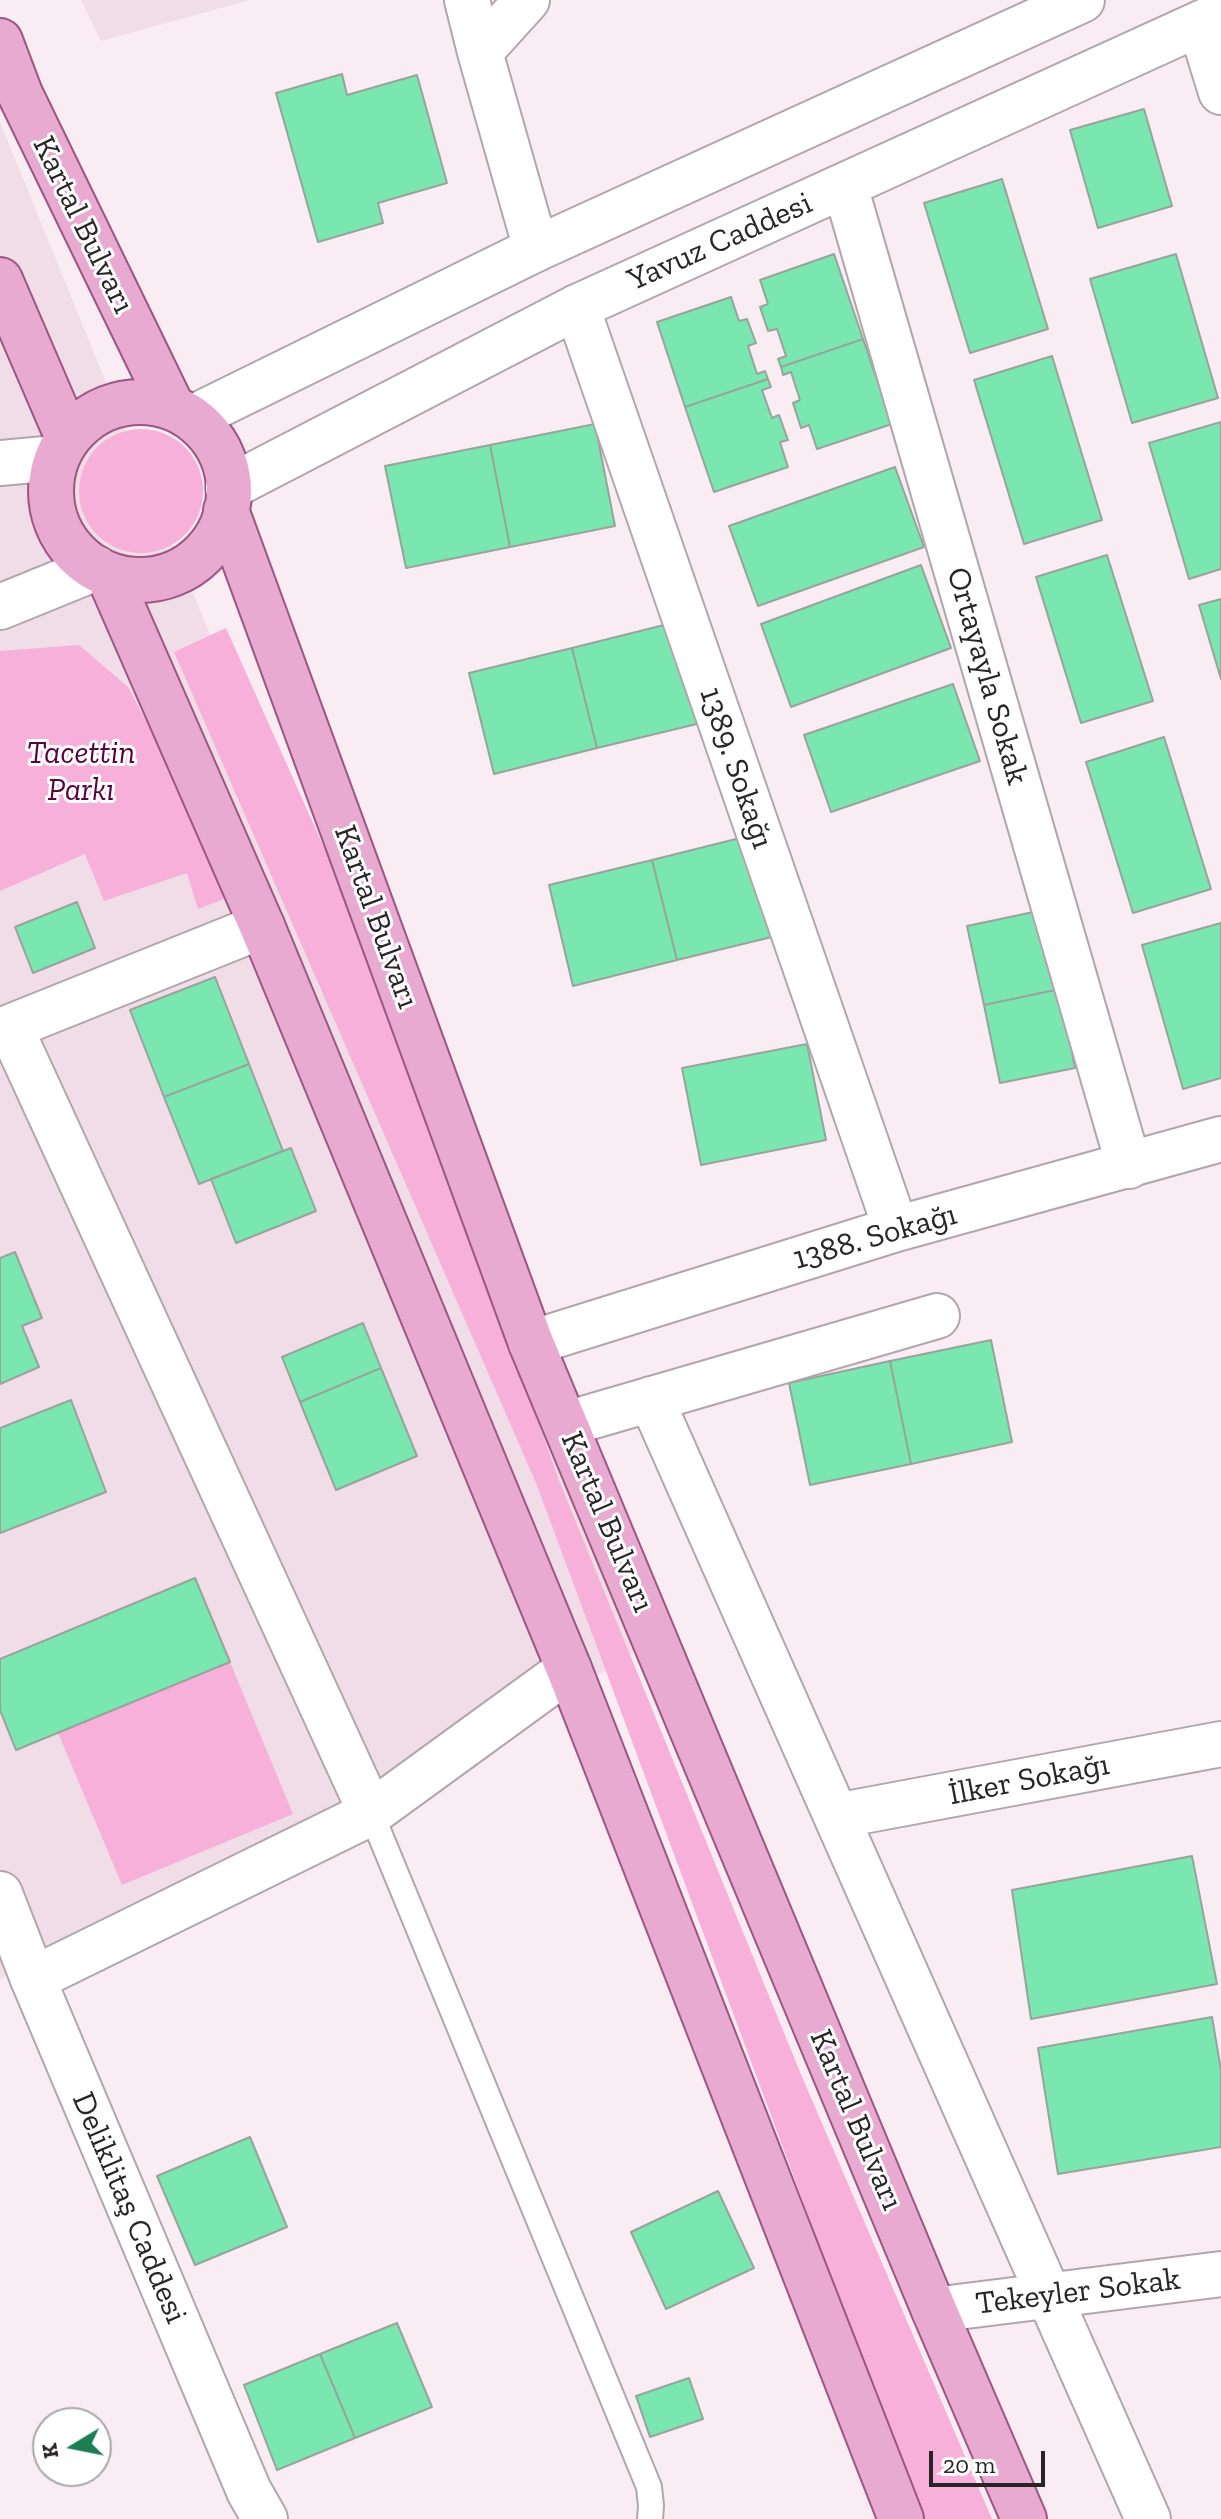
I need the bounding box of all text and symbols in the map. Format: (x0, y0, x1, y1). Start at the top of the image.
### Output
street label: Kartal Bulvarı (24, 130, 142, 320)
street label: Yavuz Caddesi (622, 184, 818, 300)
street label: Ortayayla Sokak (938, 563, 1036, 789)
street label: 1389. Sokağı (690, 682, 782, 854)
park label: Tacettin Parkı (27, 735, 135, 810)
street label: Kartal Bulvarı (325, 820, 427, 1014)
street label: 1388. Sokağı (789, 1195, 961, 1279)
street label: Kartal Bulvarı (552, 1426, 662, 1618)
street label: İlker Sokağı (945, 1746, 1113, 1814)
street label: Kartal Bulvarı (801, 2024, 911, 2216)
street label: Deliklitaş Caddesi (63, 2087, 195, 2329)
street label: Tekeyler Sokak (974, 2260, 1182, 2324)
north arrow (32, 2407, 112, 2487)
scale bar (933, 2435, 1049, 2485)
text: K (35, 2441, 64, 2461)
text: 20 m (943, 2450, 995, 2479)

